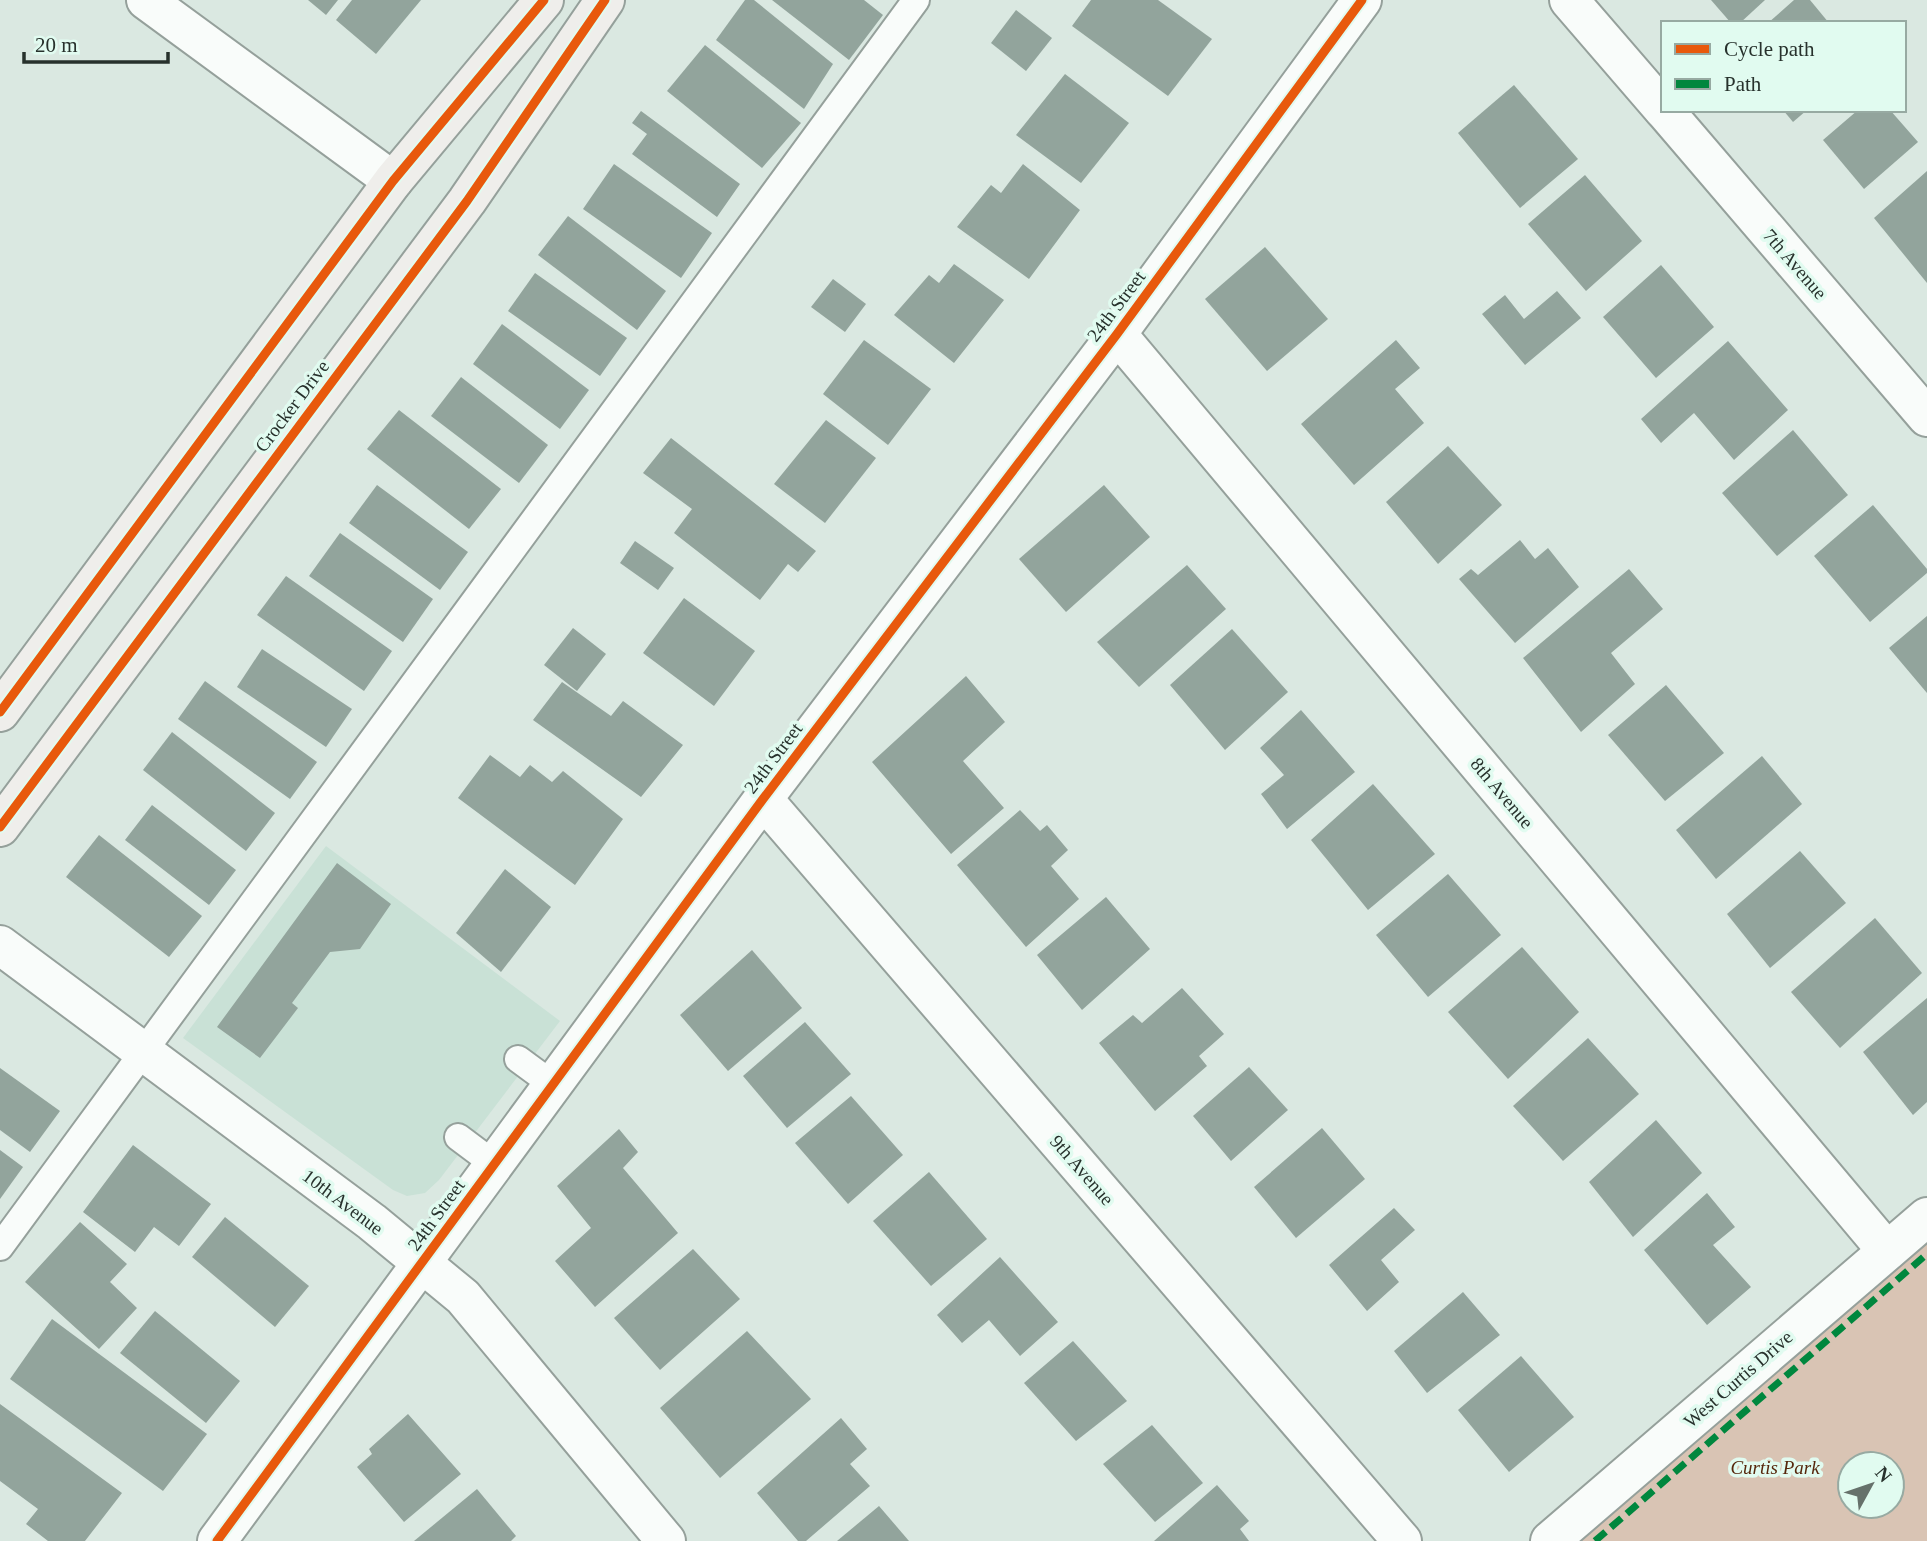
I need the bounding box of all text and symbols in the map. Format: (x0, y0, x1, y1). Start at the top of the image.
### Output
scale bar (24, 21, 168, 65)
legend (1661, 21, 1906, 112)
text: 20 m (35, 33, 78, 57)
text: Cycle path (1724, 37, 1815, 61)
text: Path (1724, 72, 1762, 96)
street label: 7th Avenue (1759, 225, 1831, 303)
street label: 24th Street (1083, 266, 1150, 345)
street label: Crocker Drive (251, 356, 333, 456)
street label: 24th Street (740, 718, 807, 797)
street label: 8th Avenue (1466, 753, 1538, 833)
street label: 9th Avenue (1046, 1131, 1118, 1209)
street label: 10th Avenue (299, 1165, 387, 1239)
street label: 24th Street (403, 1175, 469, 1255)
street label: West Curtis Drive (1680, 1326, 1796, 1432)
north arrow (1836, 1450, 1906, 1520)
park label: Curtis Park (1730, 1457, 1820, 1478)
text: N (1871, 1462, 1896, 1487)

